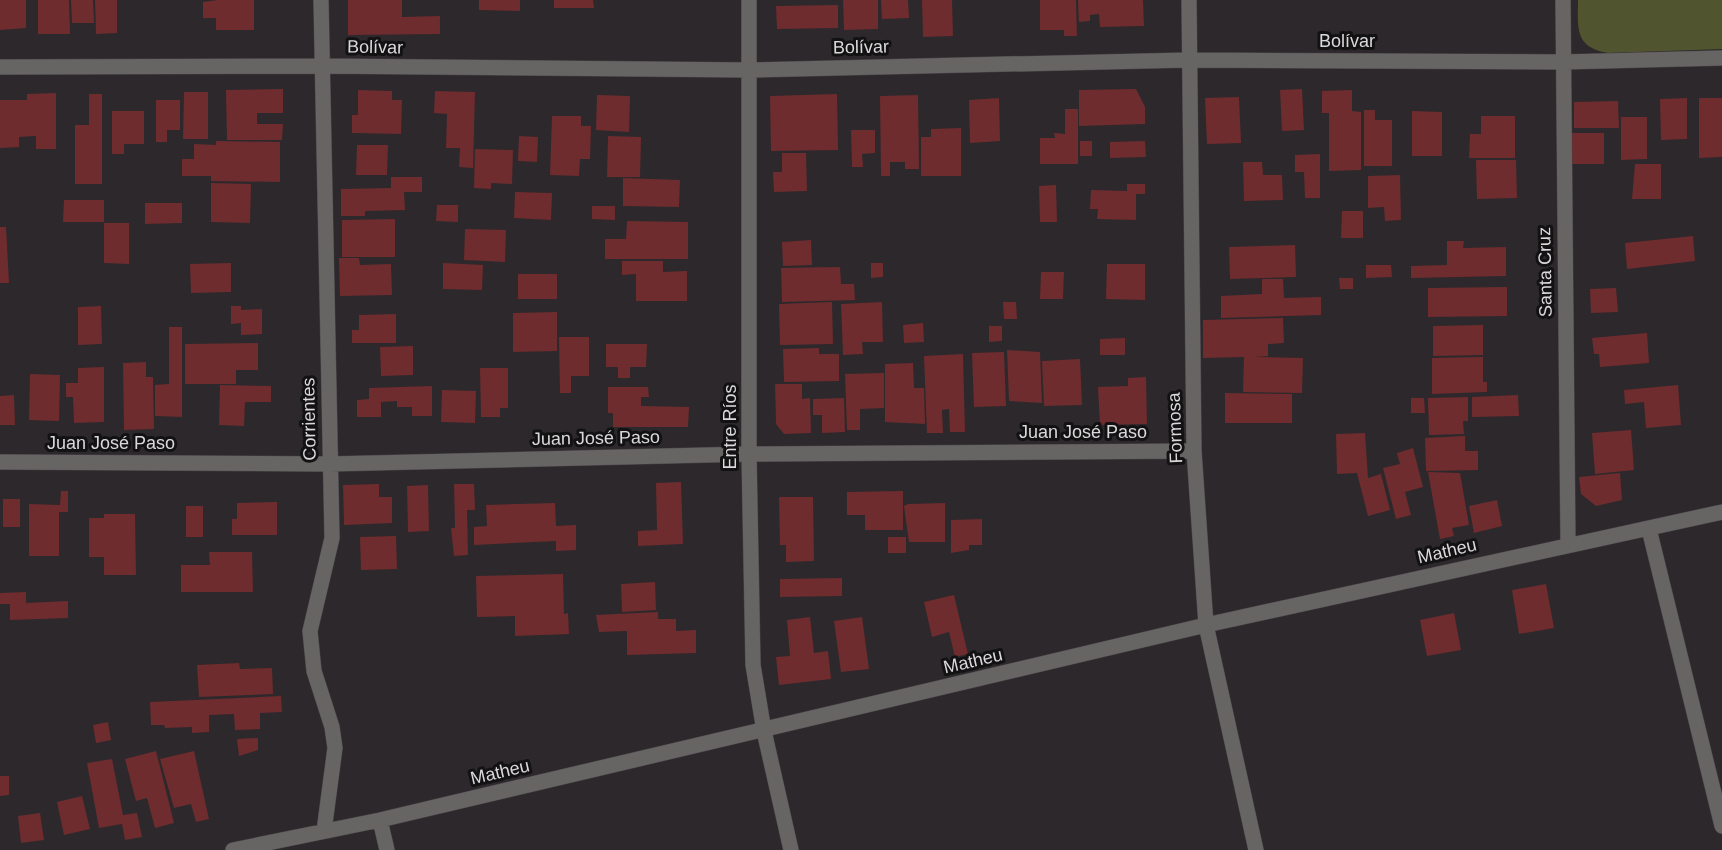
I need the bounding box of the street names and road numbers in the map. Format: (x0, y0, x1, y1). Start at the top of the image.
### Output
street label: Bolívar (1319, 31, 1375, 51)
street label: Bolívar (347, 37, 403, 57)
street label: Bolívar (833, 37, 889, 57)
street label: Santa Cruz (1534, 227, 1556, 317)
street label: Corrientes (298, 377, 320, 461)
street label: Entre Ríos (720, 384, 740, 470)
street label: Formosa (1164, 391, 1186, 464)
street label: Juan José Paso (1019, 422, 1147, 442)
street label: Juan José Paso (532, 427, 660, 449)
street label: Juan José Paso (47, 433, 175, 453)
street label: Matheu (1415, 535, 1479, 567)
street label: Matheu (941, 645, 1005, 677)
street label: Matheu (468, 756, 532, 788)

